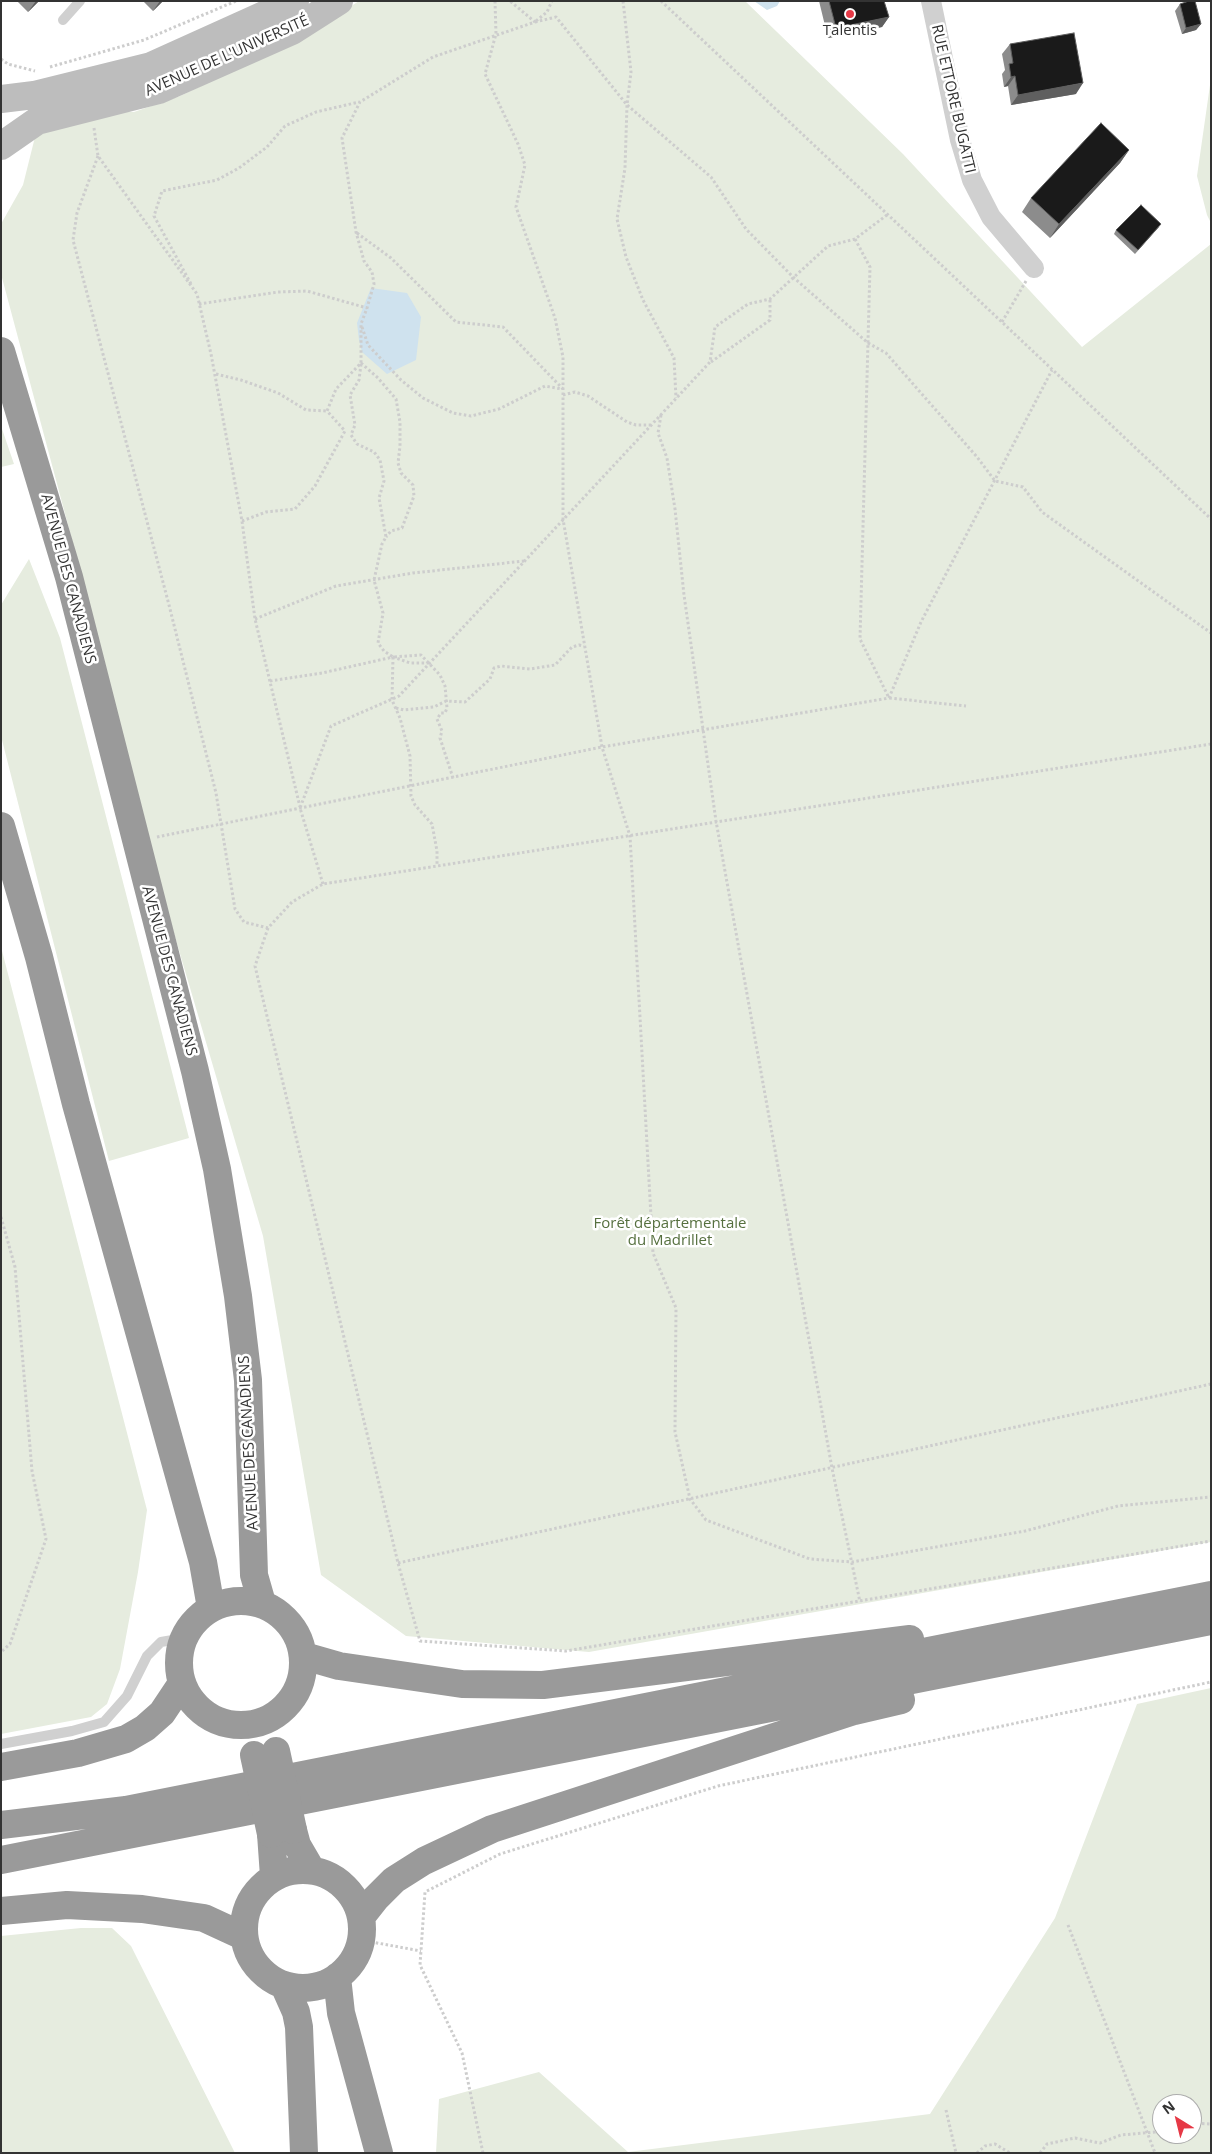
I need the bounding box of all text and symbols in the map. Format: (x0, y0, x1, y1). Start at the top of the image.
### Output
marker: Talentis (844, 8, 856, 20)
street label: AVENUE DE L'UNIVERSITÉ (142, 12, 312, 100)
place label: Talentis (823, 22, 877, 40)
street label: RUE ETTORE BUGATTI (927, 23, 979, 175)
street label: AVENUE DES CANADIENS (37, 492, 99, 666)
street label: AVENUE DES CANADIENS (138, 884, 200, 1058)
park label: Forêt départementale du Madrillet (594, 1215, 746, 1250)
street label: AVENUE DES CANADIENS (235, 1355, 263, 1531)
north arrow (1152, 2094, 1202, 2144)
text: N (1158, 2096, 1179, 2118)

